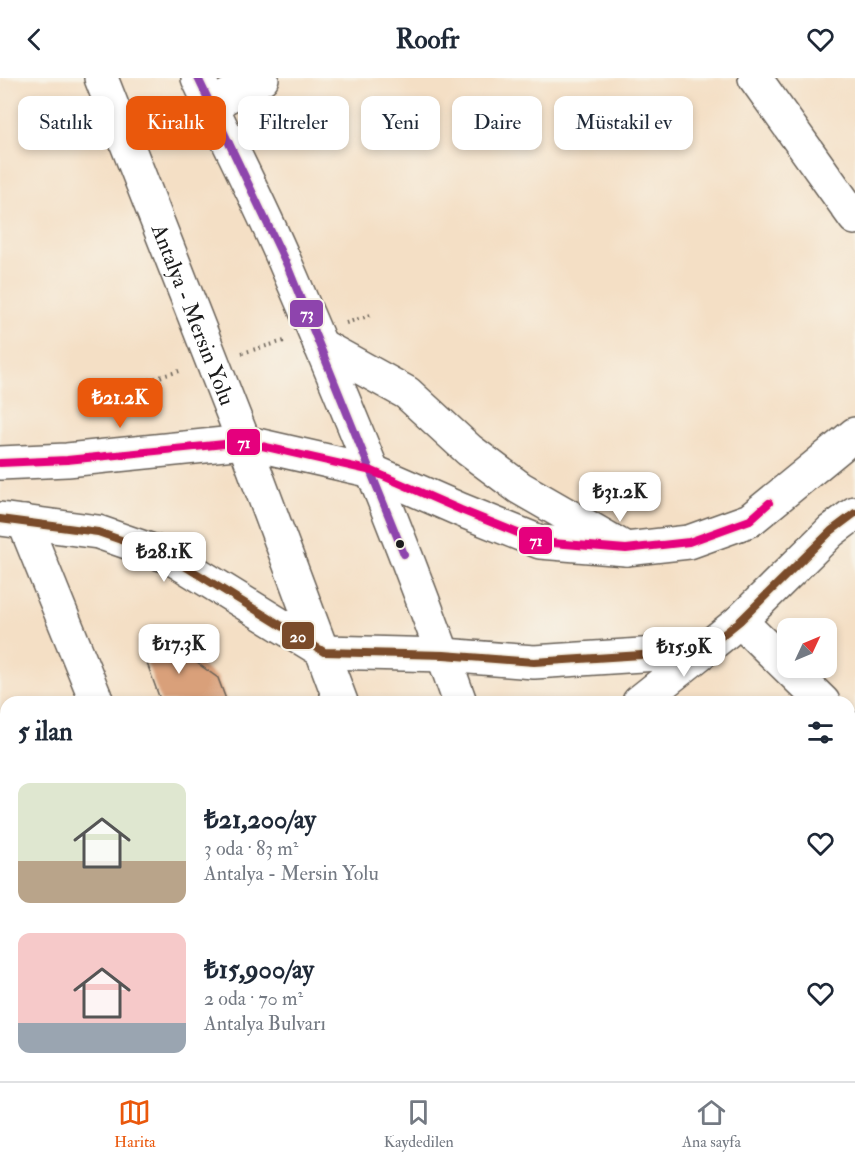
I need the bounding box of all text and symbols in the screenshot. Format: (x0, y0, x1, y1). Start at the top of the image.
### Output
icon: back (18, 23, 51, 56)
text: Roofr (396, 23, 459, 56)
icon: heart (804, 23, 837, 56)
chip: Satılık (18, 96, 114, 150)
chip: Kiralık (126, 96, 226, 150)
chip: Filtreler (238, 96, 349, 150)
chip: Yeni (361, 96, 440, 150)
chip: Daire (452, 96, 542, 150)
chip: Müstakil ev (554, 96, 693, 150)
street label: Antalya - Mersin Yolu (144, 219, 241, 409)
line badge: 73 (289, 299, 324, 328)
text: 73 (300, 304, 314, 324)
pin: ₺21.2K (71, 378, 169, 429)
text: ₺21.2K (92, 385, 148, 410)
line badge: 71 (226, 428, 261, 456)
text: 71 (237, 433, 251, 453)
pin: ₺31.2K (571, 472, 669, 523)
text: ₺31.2K (593, 479, 647, 504)
line badge: 71 (518, 526, 553, 555)
text: 71 (529, 531, 543, 551)
pin: ₺28.1K (115, 532, 213, 583)
unlabelled marker (394, 538, 406, 550)
text: ₺28.1K (136, 539, 192, 564)
north arrow (777, 618, 837, 678)
map controls (777, 618, 837, 678)
line badge: 20 (281, 621, 315, 650)
pin: ₺17.3K (130, 624, 228, 675)
text: 20 (290, 627, 306, 647)
pin: ₺15.9K (635, 627, 733, 678)
text: ₺17.3K (153, 631, 205, 656)
text: ₺15.9K (656, 634, 712, 659)
text: 5 ilan (18, 716, 73, 748)
icon: filters (804, 716, 837, 749)
text: ₺21,200/ay (204, 804, 316, 836)
icon: home (66, 807, 138, 879)
icon: heart (804, 827, 837, 860)
text: 3 oda · 83 m² (204, 836, 298, 861)
text: Antalya - Mersin Yolu (204, 861, 379, 886)
text: ₺15,900/ay (204, 954, 314, 986)
icon: home (66, 957, 138, 1029)
icon: heart (804, 977, 837, 1010)
text: 2 oda · 70 m² (204, 986, 303, 1011)
text: Antalya Bulvarı (204, 1011, 326, 1036)
tab: Harita (114, 1096, 156, 1152)
tab: Kaydedilen (384, 1096, 454, 1152)
tab: Ana sayfa (682, 1096, 741, 1152)

